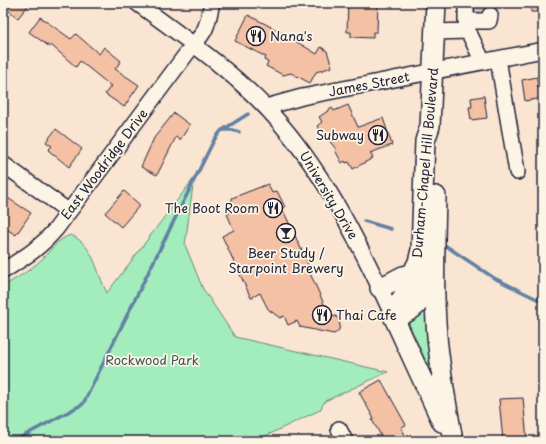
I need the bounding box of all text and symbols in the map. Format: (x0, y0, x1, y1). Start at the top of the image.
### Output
restaurant icon: Nana's (245, 25, 267, 47)
place label: Nana's (270, 26, 312, 45)
street label: James Street (327, 66, 411, 101)
street label: Durham-Chapel Hill Boulevard (407, 67, 442, 259)
street label: East Woodridge Drive (56, 104, 152, 223)
restaurant icon: Subway (367, 124, 389, 146)
place label: Subway (316, 125, 364, 144)
street label: University Drive (296, 147, 363, 242)
restaurant icon: The Boot Room (262, 197, 284, 219)
place label: The Boot Room (165, 198, 259, 217)
bar icon: Beer Study / Starpoint Brewery (275, 222, 297, 244)
place label: Beer Study / Starpoint Brewery (228, 243, 344, 277)
restaurant icon: Thai Cafe (311, 304, 333, 326)
place label: Thai Cafe (336, 305, 397, 324)
park label: Rockwood Park (105, 350, 199, 369)

